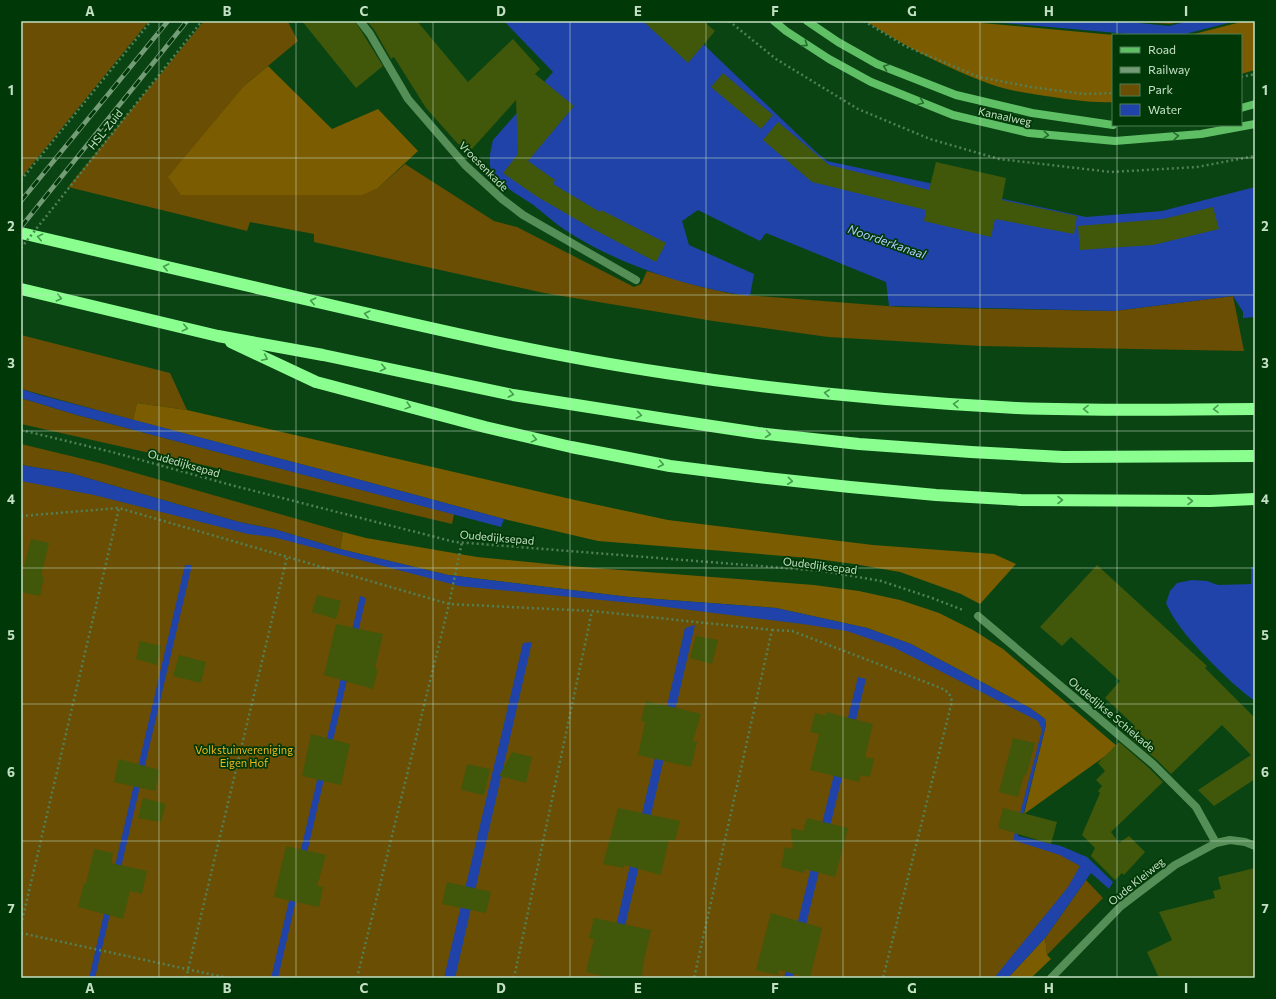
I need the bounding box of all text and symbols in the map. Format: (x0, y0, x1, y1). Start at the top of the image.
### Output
text: A (85, 3, 95, 19)
text: B (223, 3, 232, 19)
text: C (360, 3, 369, 19)
text: D (496, 3, 506, 19)
text: E (634, 3, 642, 19)
text: F (771, 3, 779, 19)
text: G (907, 3, 917, 19)
text: H (1044, 3, 1054, 19)
text: I (1184, 3, 1188, 19)
legend (1112, 34, 1242, 126)
one-way arrow (801, 39, 808, 47)
text: Road (1148, 42, 1176, 56)
text: Railway (1148, 62, 1190, 76)
one-way arrow (883, 64, 890, 72)
text: 1 (8, 82, 14, 98)
text: Park (1148, 82, 1174, 96)
text: 1 (1262, 82, 1268, 98)
one-way arrow (917, 97, 924, 105)
text: Water (1148, 102, 1182, 116)
street label: Kanaalweg (977, 104, 1033, 128)
street label: HSL-Zuid (85, 106, 125, 152)
one-way arrow (1043, 130, 1049, 139)
one-way arrow (1173, 132, 1179, 141)
street label: Vroesenkade (457, 139, 512, 194)
text: 2 (7, 218, 15, 234)
text: 2 (1261, 218, 1269, 234)
water label: Noorderkanaal (846, 221, 929, 261)
one-way arrow (37, 233, 44, 242)
one-way arrow (163, 263, 170, 272)
one-way arrow (56, 293, 62, 301)
one-way arrow (310, 298, 316, 306)
one-way arrow (364, 310, 371, 319)
one-way arrow (182, 323, 189, 332)
one-way arrow (261, 353, 269, 361)
text: 3 (7, 355, 15, 371)
text: 3 (1261, 355, 1269, 371)
one-way arrow (380, 363, 387, 371)
one-way arrow (508, 389, 514, 398)
one-way arrow (824, 389, 830, 398)
one-way arrow (953, 400, 959, 408)
one-way arrow (404, 402, 411, 410)
one-way arrow (1083, 405, 1089, 413)
one-way arrow (1213, 405, 1219, 413)
one-way arrow (636, 410, 642, 419)
one-way arrow (765, 429, 771, 438)
one-way arrow (530, 434, 537, 442)
street label: Oudedijksepad (146, 446, 222, 480)
one-way arrow (658, 459, 664, 468)
one-way arrow (787, 476, 793, 485)
text: 4 (7, 491, 15, 507)
text: 4 (1261, 491, 1269, 507)
one-way arrow (1057, 496, 1063, 504)
one-way arrow (1187, 497, 1193, 505)
street label: Oudedijksepad (459, 527, 535, 547)
street label: Oudedijksepad (782, 554, 858, 576)
text: 5 (7, 627, 15, 643)
text: 5 (1261, 627, 1269, 643)
street label: Oudedijkse Schiekade (1066, 674, 1158, 754)
park label: Volkstuinvereniging Eigen Hof (195, 743, 293, 769)
text: 6 (7, 764, 15, 780)
text: 6 (1261, 764, 1269, 780)
street label: Oude Kleiweg (1105, 854, 1167, 908)
text: 7 (7, 900, 15, 916)
text: 7 (1261, 900, 1269, 916)
text: A (85, 980, 95, 996)
text: B (223, 980, 232, 996)
text: C (360, 980, 369, 996)
text: D (496, 980, 506, 996)
text: E (634, 980, 642, 996)
text: F (771, 980, 779, 996)
text: G (907, 980, 917, 996)
text: H (1044, 980, 1054, 996)
text: I (1184, 980, 1188, 996)

